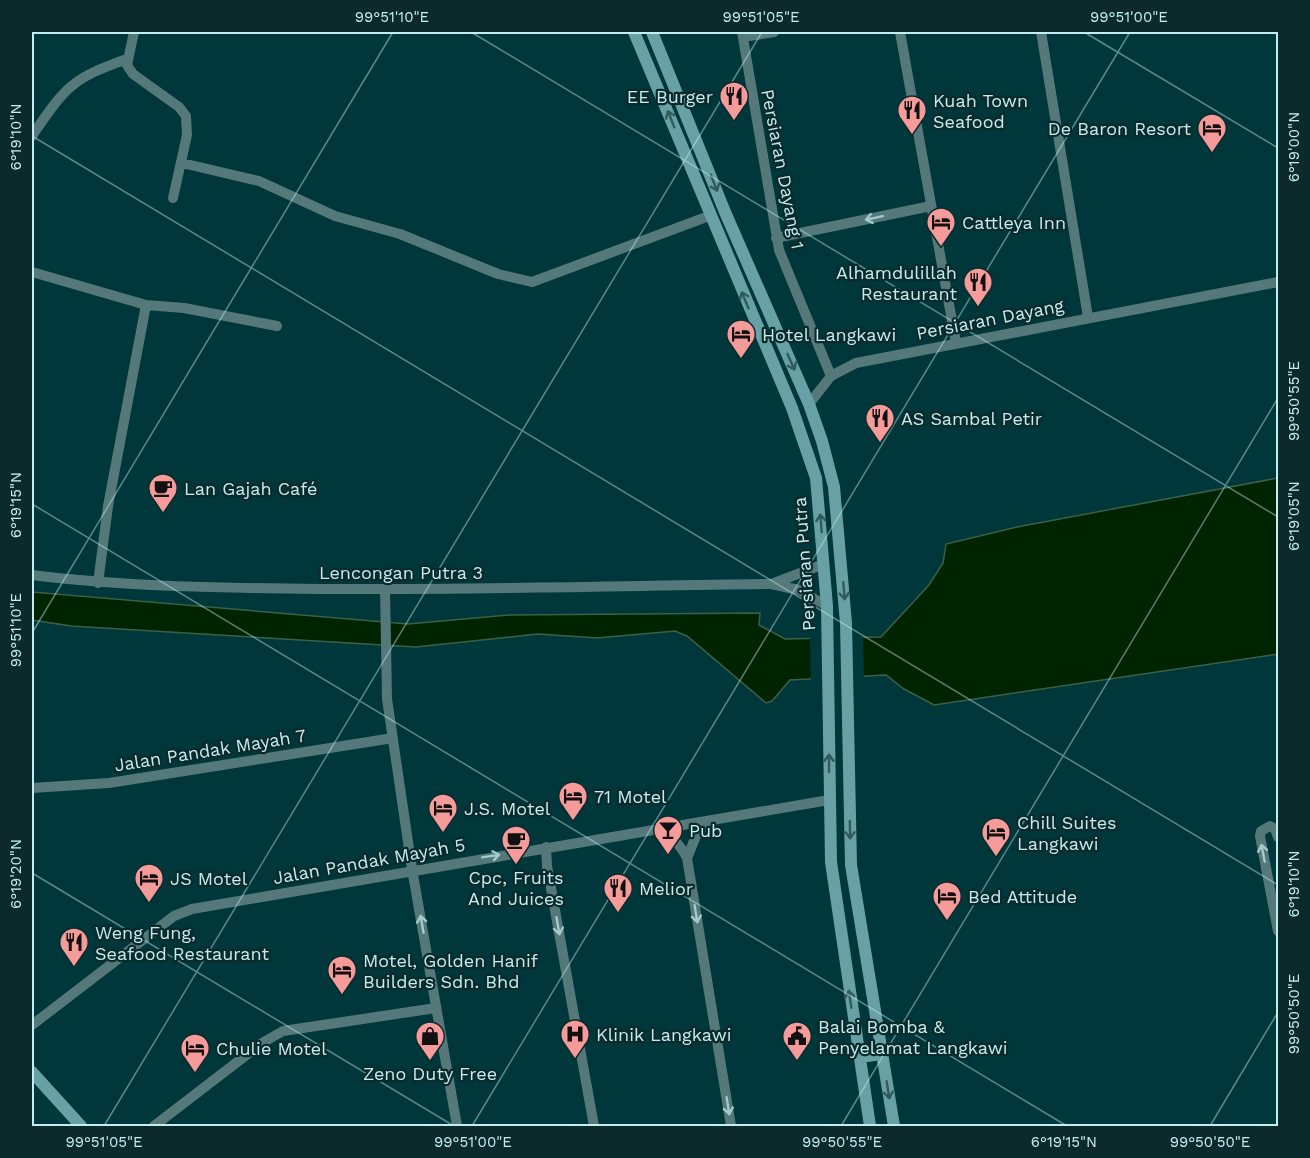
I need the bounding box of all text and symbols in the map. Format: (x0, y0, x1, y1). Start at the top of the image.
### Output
text: 99°51'10"E (355, 8, 429, 26)
text: 99°51'05"E (722, 8, 800, 26)
text: 99°51'00"E (1090, 8, 1168, 26)
restaurant icon: EE Burger (718, 80, 750, 122)
place label: EE Burger (627, 86, 713, 107)
street label: Persiaran Dayang 1 (757, 87, 809, 251)
place label: Kuah Town Seafood (933, 90, 1028, 132)
restaurant icon: Kuah Town Seafood (896, 94, 928, 136)
text: 6°19'10"N (7, 104, 25, 170)
one-way arrow (665, 111, 676, 129)
hotel icon: De Baron Resort (1196, 112, 1228, 154)
text: 6°19'00"N (1285, 112, 1303, 182)
place label: De Baron Resort (1048, 118, 1191, 139)
one-way arrow (709, 173, 720, 192)
hotel icon: Cattleya Inn (925, 206, 957, 248)
place label: Cattleya Inn (962, 212, 1066, 233)
one-way arrow (865, 213, 884, 224)
place label: Alhamdulillah Restaurant (836, 262, 957, 304)
restaurant icon: Alhamdulillah Restaurant (962, 266, 994, 308)
one-way arrow (739, 291, 751, 309)
street label: Persiaran Dayang (914, 294, 1066, 344)
hotel icon: Hotel Langkawi (725, 318, 757, 360)
place label: Hotel Langkawi (762, 324, 896, 345)
one-way arrow (786, 352, 797, 371)
text: 99°50'55"E (1285, 361, 1303, 441)
restaurant icon: AS Sambal Petir (864, 402, 896, 444)
place label: AS Sambal Petir (901, 408, 1042, 429)
text: 6°19'15"N (7, 472, 25, 538)
cafe icon: Lan Gajah Café (147, 472, 179, 514)
place label: Lan Gajah Café (184, 478, 317, 499)
text: 6°19'05"N (1285, 481, 1303, 551)
street label: Persiaran Putra (789, 496, 819, 632)
one-way arrow (815, 513, 826, 533)
street label: Lencongan Putra 3 (319, 562, 483, 583)
one-way arrow (838, 581, 849, 601)
text: 99°51'10"E (7, 593, 25, 667)
street label: Jalan Pandak Mayah 7 (113, 724, 307, 776)
one-way arrow (823, 754, 835, 774)
hotel icon: 71 Motel (557, 780, 589, 822)
place label: 71 Motel (594, 786, 667, 807)
hotel icon: J.S. Motel (427, 792, 459, 834)
place label: J.S. Motel (464, 798, 551, 819)
place label: Chill Suites Langkawi (1017, 812, 1117, 854)
bar icon: Pub (652, 814, 684, 856)
hotel icon: Chill Suites Langkawi (980, 816, 1012, 858)
place label: Pub (689, 820, 722, 841)
one-way arrow (844, 820, 856, 840)
cafe icon: Cpc, Fruits And Juices (500, 824, 532, 866)
street label: Jalan Pandak Mayah 5 (271, 834, 467, 888)
text: 6°19'20"N (7, 839, 25, 909)
one-way arrow (1257, 844, 1268, 863)
one-way arrow (480, 851, 500, 862)
text: 6°19'10"N (1285, 851, 1303, 917)
hotel icon: JS Motel (133, 862, 165, 904)
place label: Cpc, Fruits And Juices (468, 867, 564, 909)
place label: JS Motel (170, 868, 248, 889)
restaurant icon: Melior (602, 872, 634, 914)
place label: Melior (639, 878, 693, 899)
hotel icon: Bed Attitude (931, 880, 963, 922)
place label: Bed Attitude (968, 886, 1077, 907)
one-way arrow (691, 904, 702, 923)
one-way arrow (416, 915, 427, 934)
one-way arrow (552, 915, 563, 935)
place label: Weng Fung, Seafood Restaurant (95, 922, 270, 964)
restaurant icon: Weng Fung, Seafood Restaurant (58, 926, 90, 968)
place label: Motel, Golden Hanif Builders Sdn. Bhd (363, 950, 538, 992)
hotel icon: Motel, Golden Hanif Builders Sdn. Bhd (326, 954, 358, 996)
text: 99°50'50"E (1285, 974, 1303, 1054)
one-way arrow (844, 990, 855, 1009)
place label: Balai Bomba & Penyelamat Langkawi (818, 1016, 1008, 1058)
hospital icon: Klinik Langkawi (559, 1018, 591, 1060)
shop icon: Zeno Duty Free (414, 1020, 446, 1062)
public building icon: Balai Bomba & Penyelamat Langkawi (781, 1020, 813, 1062)
place label: Klinik Langkawi (596, 1024, 732, 1045)
hotel icon: Chulie Motel (179, 1032, 211, 1074)
place label: Chulie Motel (216, 1038, 327, 1059)
place label: Zeno Duty Free (363, 1063, 497, 1084)
one-way arrow (883, 1080, 894, 1100)
one-way arrow (723, 1096, 734, 1116)
text: 99°51'05"E (65, 1133, 143, 1151)
text: 99°51'00"E (434, 1133, 512, 1151)
text: 99°50'55"E (802, 1133, 882, 1151)
text: 6°19'15"N (1031, 1133, 1097, 1151)
text: 99°50'50"E (1170, 1133, 1250, 1151)

